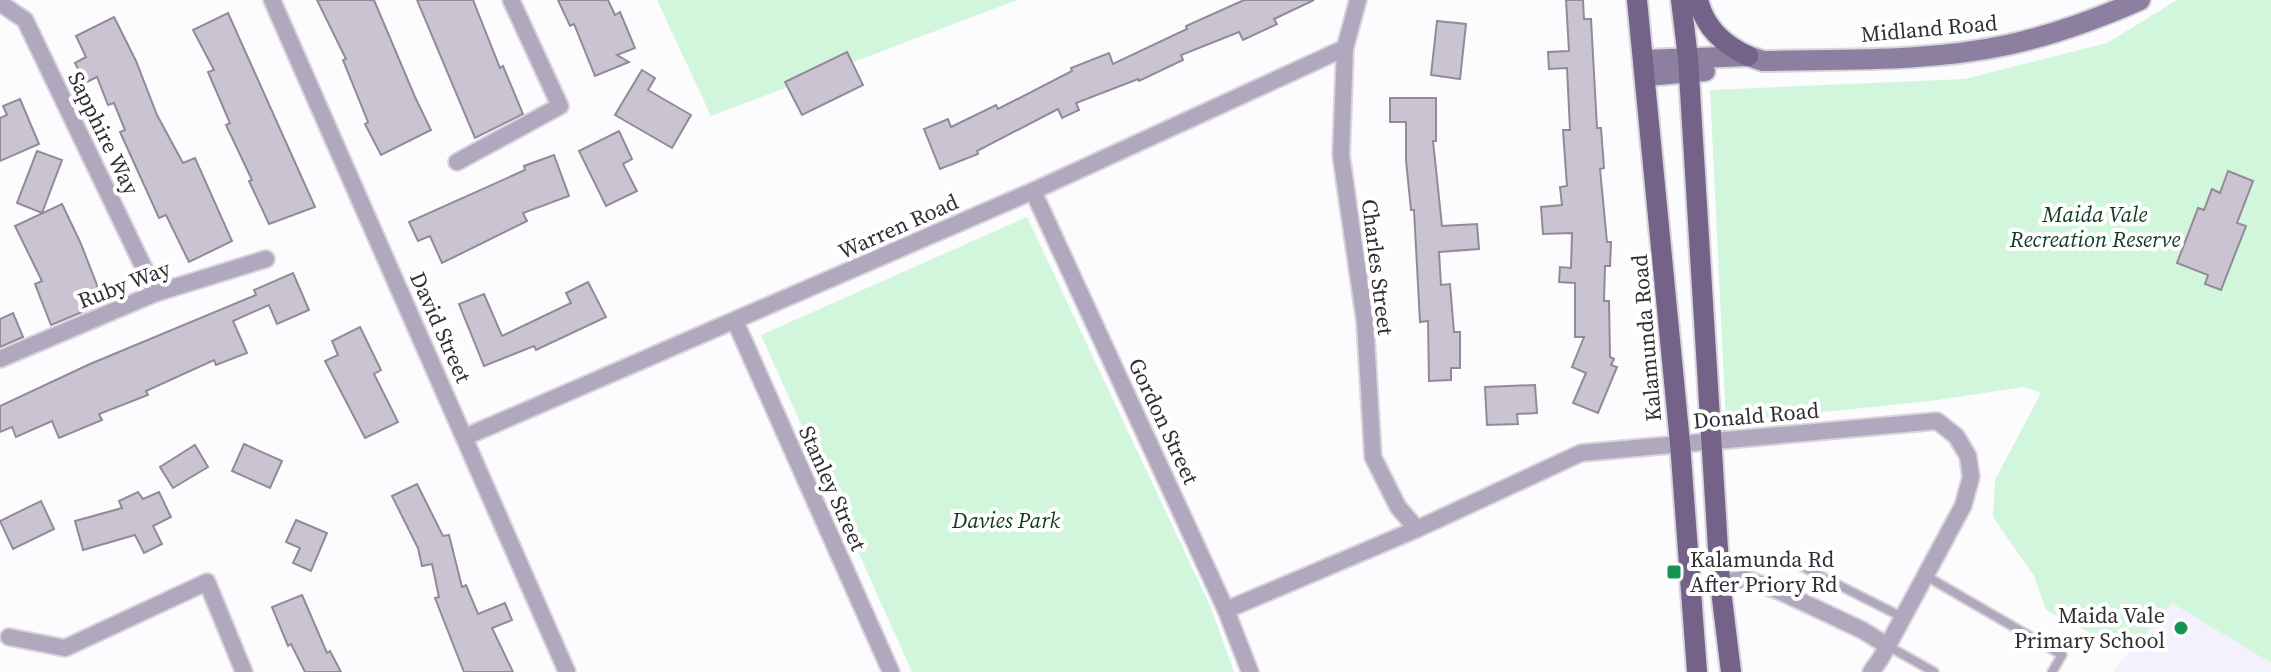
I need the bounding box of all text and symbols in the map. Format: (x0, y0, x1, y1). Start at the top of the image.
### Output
street label: Midland Road (1859, 7, 1999, 49)
street label: Sapphire Way (61, 66, 147, 200)
street label: Warren Road (833, 186, 963, 266)
street label: Charles Street (1355, 197, 1401, 337)
park label: Maida Vale Recreation Reserve (2009, 199, 2180, 254)
street label: Ruby Way (73, 252, 175, 315)
street label: Kalamunda Road (1624, 253, 1668, 423)
street label: David Street (403, 267, 479, 388)
street label: Gordon Street (1122, 353, 1207, 490)
street label: Donald Road (1692, 395, 1821, 435)
street label: Stanley Street (792, 421, 874, 556)
park label: Davies Park (951, 505, 1061, 535)
place label: Kalamunda Rd After Priory Rd (1690, 544, 1838, 599)
marker: Kalamunda Rd After Priory Rd (1665, 563, 1683, 581)
place label: Maida Vale Primary School (2014, 600, 2165, 655)
marker: Maida Vale Primary School (2172, 619, 2190, 637)

